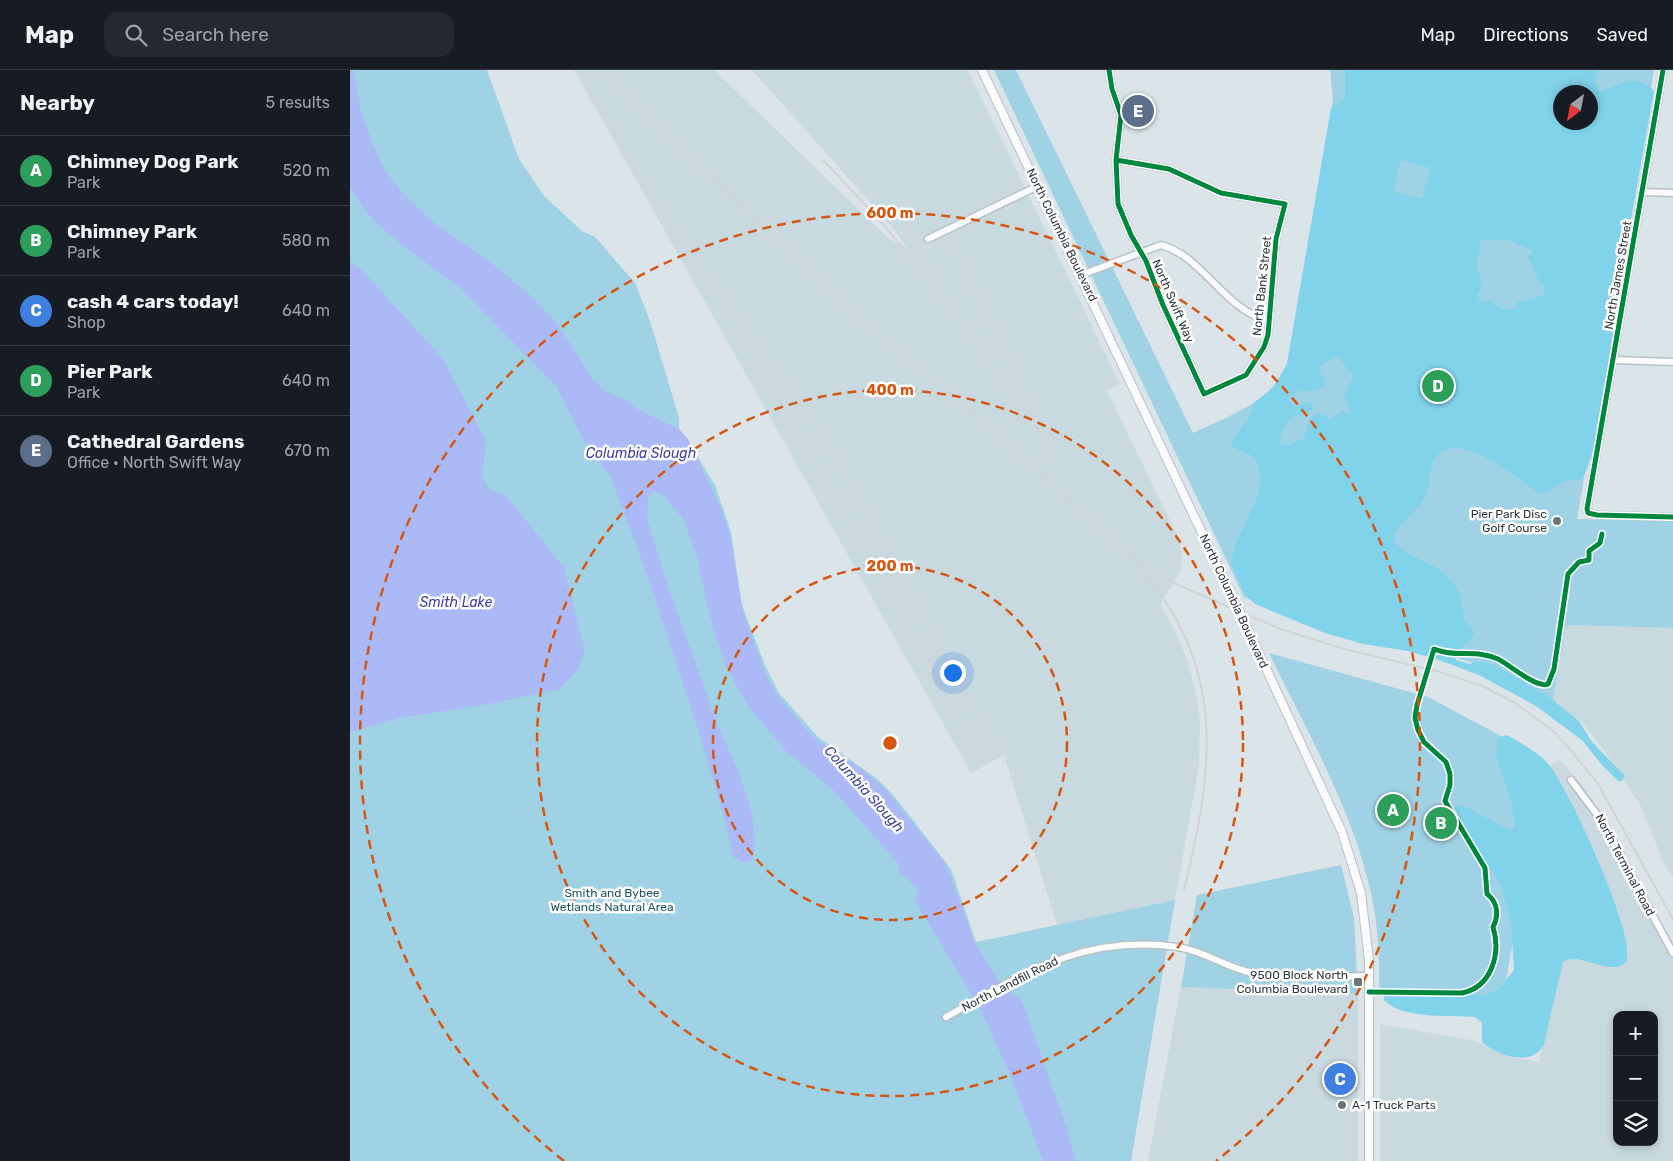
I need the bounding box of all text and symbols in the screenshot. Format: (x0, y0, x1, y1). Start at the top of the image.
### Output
search box (104, 12, 454, 57)
text: Map (25, 21, 74, 49)
icon: search (122, 21, 150, 49)
text: Search here (162, 23, 269, 46)
text: Map (1420, 24, 1455, 46)
text: Directions (1483, 24, 1569, 46)
text: Saved (1597, 24, 1648, 46)
north arrow (1553, 85, 1598, 130)
text: Nearby (20, 90, 95, 115)
pin: E (1122, 92, 1154, 130)
text: 5 results (266, 93, 330, 112)
text: Chimney Dog Park (67, 150, 238, 173)
text: A (30, 161, 42, 180)
text: 520 m (283, 161, 330, 180)
street label: North Columbia Boulevard (1024, 166, 1100, 304)
text: Park (67, 173, 100, 192)
text: 600 m (866, 204, 914, 222)
street label: North James Street (1602, 219, 1635, 330)
text: Chimney Park (67, 220, 197, 243)
text: B (30, 231, 42, 250)
text: 580 m (282, 231, 330, 250)
street label: North Bank Street (1250, 235, 1274, 337)
text: Park (67, 243, 100, 262)
street label: North Swift Way (1149, 257, 1197, 345)
text: cash 4 cars today! (67, 290, 239, 313)
text: C (30, 301, 42, 320)
text: 640 m (282, 301, 330, 320)
text: Shop (67, 313, 105, 332)
text: Pier Park (67, 360, 152, 383)
pin: D (1422, 367, 1454, 405)
text: D (30, 371, 42, 390)
text: 640 m (282, 371, 330, 390)
text: 400 m (866, 381, 914, 399)
text: Park (67, 383, 100, 402)
text: Cathedral Gardens (67, 430, 245, 453)
text: E (31, 441, 41, 460)
text: 670 m (284, 441, 330, 460)
water label: Columbia Slough (586, 445, 696, 462)
text: Office · North Swift Way (67, 453, 241, 472)
place label: Pier Park Disc Golf Course (1471, 507, 1547, 535)
marker: Pier Park Disc Golf Course (1551, 515, 1563, 527)
street label: North Columbia Boulevard (1197, 532, 1271, 670)
text: 200 m (866, 557, 914, 575)
water label: Smith Lake (420, 594, 492, 611)
your location (940, 660, 966, 686)
centre of rings (881, 734, 899, 752)
water label: Columbia Slough (821, 742, 907, 836)
pin: A (1377, 791, 1409, 829)
pin: B (1425, 804, 1457, 842)
street label: North Terminal Road (1592, 812, 1658, 918)
park label: Smith and Bybee Wetlands Natural Area (550, 886, 674, 914)
street label: North Landfill Road (959, 954, 1061, 1014)
place label: 9500 Block North Columbia Boulevard (1237, 968, 1348, 996)
marker: 9500 Block North Columbia Boulevard (1352, 976, 1364, 988)
map controls (1613, 1011, 1658, 1146)
button: + (1613, 1011, 1658, 1056)
button: − (1613, 1056, 1658, 1101)
pin: C (1324, 1060, 1356, 1098)
place label: A-1 Truck Parts (1352, 1098, 1436, 1112)
marker: A-1 Truck Parts (1336, 1099, 1348, 1111)
button: layers (1613, 1101, 1658, 1146)

